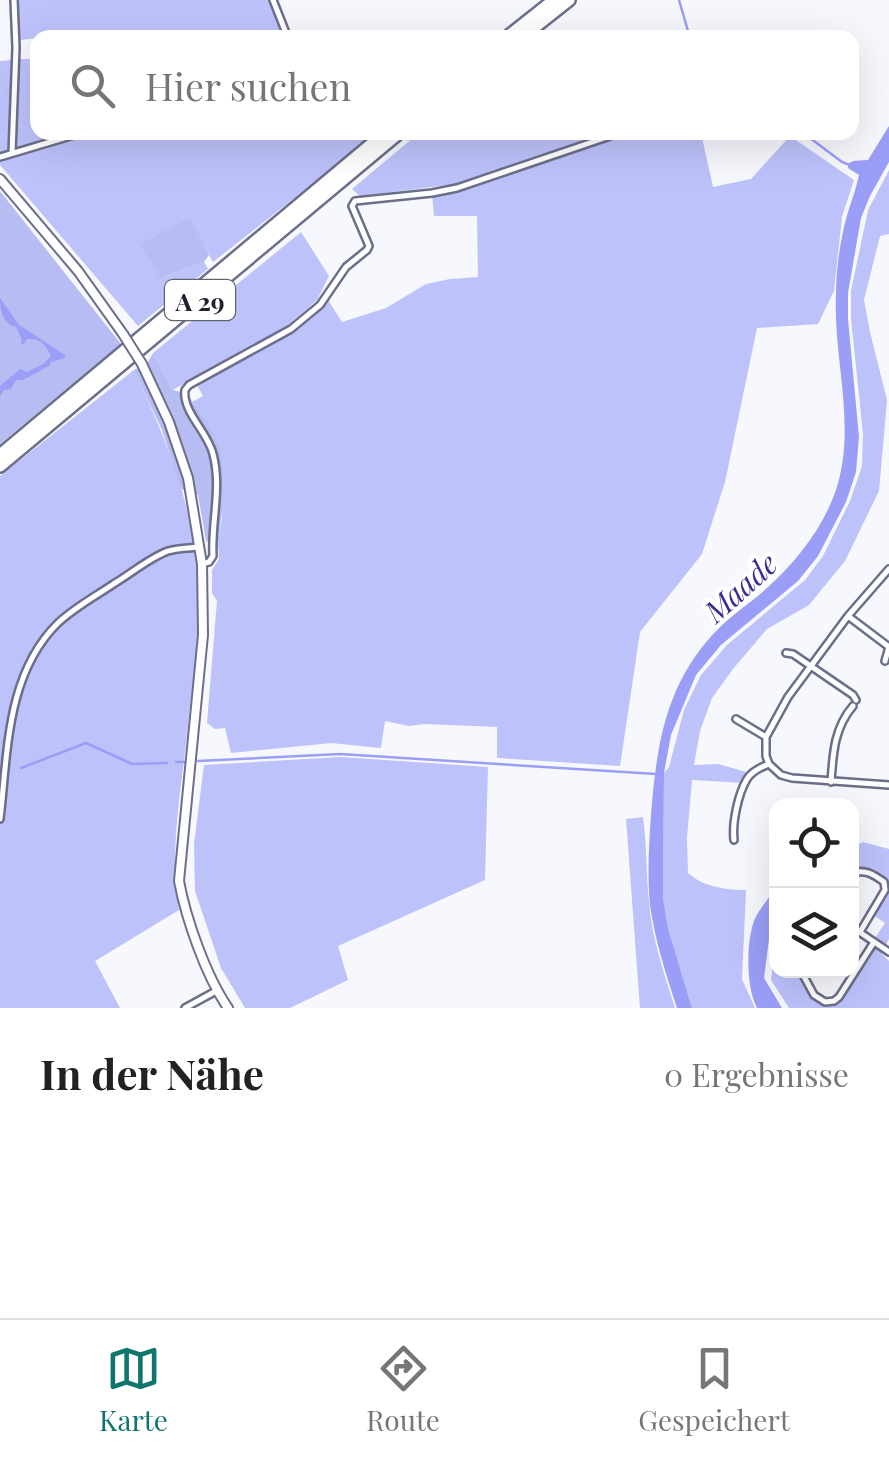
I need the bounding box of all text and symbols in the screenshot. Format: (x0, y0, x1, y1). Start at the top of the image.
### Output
search box (30, 30, 859, 140)
icon: search (65, 58, 120, 113)
text: Hier suchen (145, 60, 352, 111)
road number: A 29 (165, 280, 235, 320)
water label: Maade (693, 543, 785, 632)
map controls (769, 798, 859, 978)
button: locate (769, 798, 859, 888)
button: layers (769, 888, 859, 978)
text: In der Nähe (40, 1045, 264, 1101)
text: 0 Ergebnisse (664, 1052, 849, 1095)
tab: Karte (99, 1341, 168, 1438)
tab: Route (366, 1341, 440, 1438)
tab: Gespeichert (638, 1341, 790, 1438)

